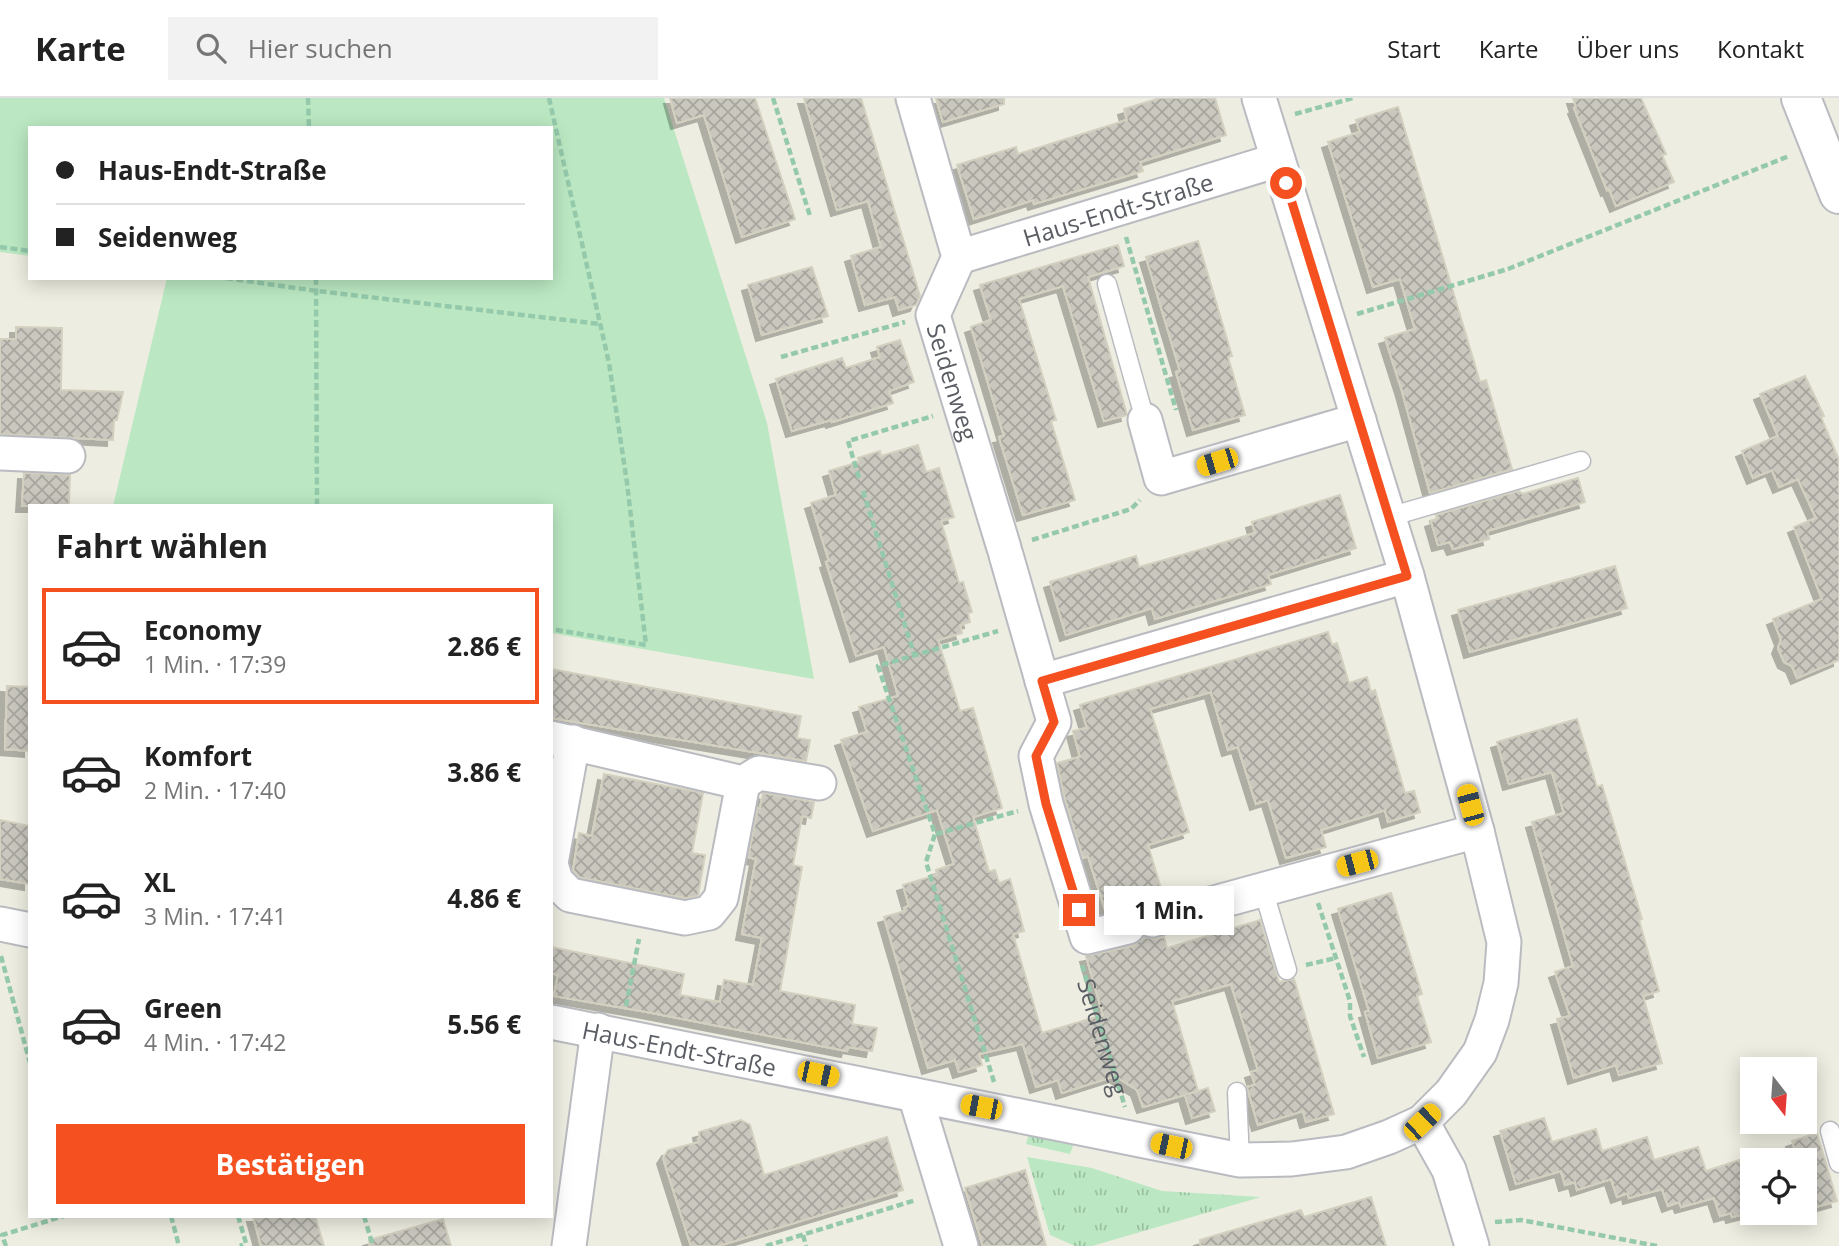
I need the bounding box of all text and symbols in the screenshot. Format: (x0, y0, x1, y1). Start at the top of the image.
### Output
search box (168, 17, 658, 80)
text: Karte (35, 26, 126, 71)
icon: search (192, 29, 230, 67)
text: Hier suchen (248, 30, 393, 66)
text: Start (1387, 32, 1441, 65)
text: Karte (1479, 32, 1539, 65)
text: Über uns (1577, 32, 1679, 65)
text: Kontakt (1717, 32, 1804, 65)
text: Haus-Endt-Straße (98, 152, 327, 188)
street label: Haus-Endt-Straße (1019, 164, 1217, 253)
route start (1270, 167, 1302, 199)
text: Seidenweg (98, 219, 237, 255)
street label: Seidenweg (920, 319, 987, 444)
car (1194, 446, 1241, 478)
text: Fahrt wählen (56, 524, 268, 567)
text: Economy (144, 612, 262, 648)
icon: car (60, 615, 123, 678)
text: 2.86 € (447, 628, 521, 664)
text: 1 Min. · 17:39 (144, 648, 286, 680)
text: Komfort (144, 738, 252, 774)
icon: car (60, 741, 123, 804)
text: 3.86 € (447, 754, 521, 790)
text: 2 Min. · 17:40 (144, 774, 286, 806)
car (1455, 782, 1486, 828)
car (1334, 847, 1381, 879)
text: XL (144, 864, 176, 900)
icon: car (60, 867, 123, 930)
text: 4.86 € (447, 880, 521, 916)
callout: 1 Min. (1104, 886, 1233, 934)
route end (1063, 894, 1095, 926)
text: 1 Min. (1134, 894, 1204, 926)
text: 3 Min. · 17:41 (144, 900, 286, 932)
street label: Seidenweg (1070, 974, 1137, 1099)
text: Green (144, 990, 222, 1026)
icon: car (60, 993, 123, 1056)
text: 5.56 € (447, 1006, 521, 1042)
street label: Haus-Endt-Straße (579, 1012, 779, 1083)
text: 4 Min. · 17:42 (144, 1026, 286, 1058)
north arrow (1740, 1057, 1816, 1134)
map controls (1740, 1057, 1817, 1225)
car (796, 1059, 841, 1089)
car (959, 1093, 1004, 1121)
car (1400, 1100, 1445, 1144)
button: Bestätigen (56, 1124, 525, 1204)
car (1149, 1131, 1194, 1161)
button: locate (1740, 1148, 1817, 1225)

